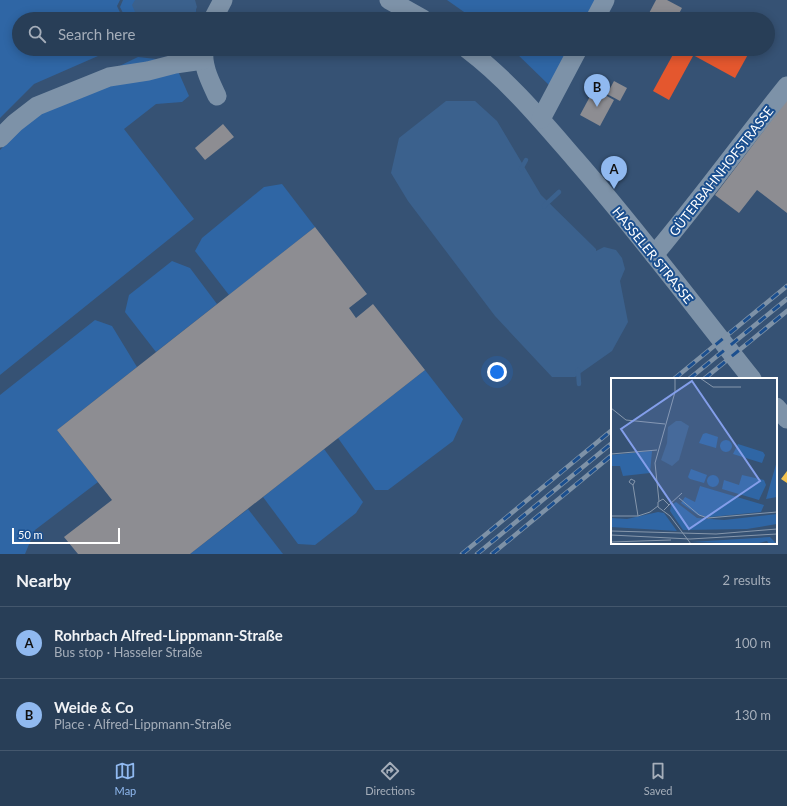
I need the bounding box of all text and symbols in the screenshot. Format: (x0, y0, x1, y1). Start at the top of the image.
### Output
search box (12, 12, 775, 56)
icon: search (26, 23, 48, 45)
text: Search here (58, 25, 135, 43)
pin: B (584, 74, 610, 107)
street label: GÜTERBAHNHOFSTRASSE (665, 103, 777, 239)
pin: A (601, 156, 627, 189)
street label: HASSELER STRASSE (609, 204, 697, 306)
your location (487, 362, 507, 382)
inset map (611, 378, 777, 544)
scale bar (12, 526, 120, 545)
text: 50 m (18, 528, 43, 541)
text: Nearby (16, 570, 71, 591)
text: 2 results (723, 572, 771, 588)
text: Rohrbach Alfred-Lippmann-Straße (54, 626, 283, 644)
text: A (24, 635, 34, 651)
text: 100 m (734, 635, 771, 651)
text: Bus stop · Hasseler Straße (54, 644, 202, 660)
text: Weide & Co (54, 698, 134, 716)
text: B (25, 707, 33, 723)
text: 130 m (734, 707, 771, 723)
text: Place · Alfred-Lippmann-Straße (54, 716, 231, 732)
tab: Map (114, 760, 136, 797)
tab: Directions (365, 760, 415, 797)
tab: Saved (644, 760, 673, 797)

